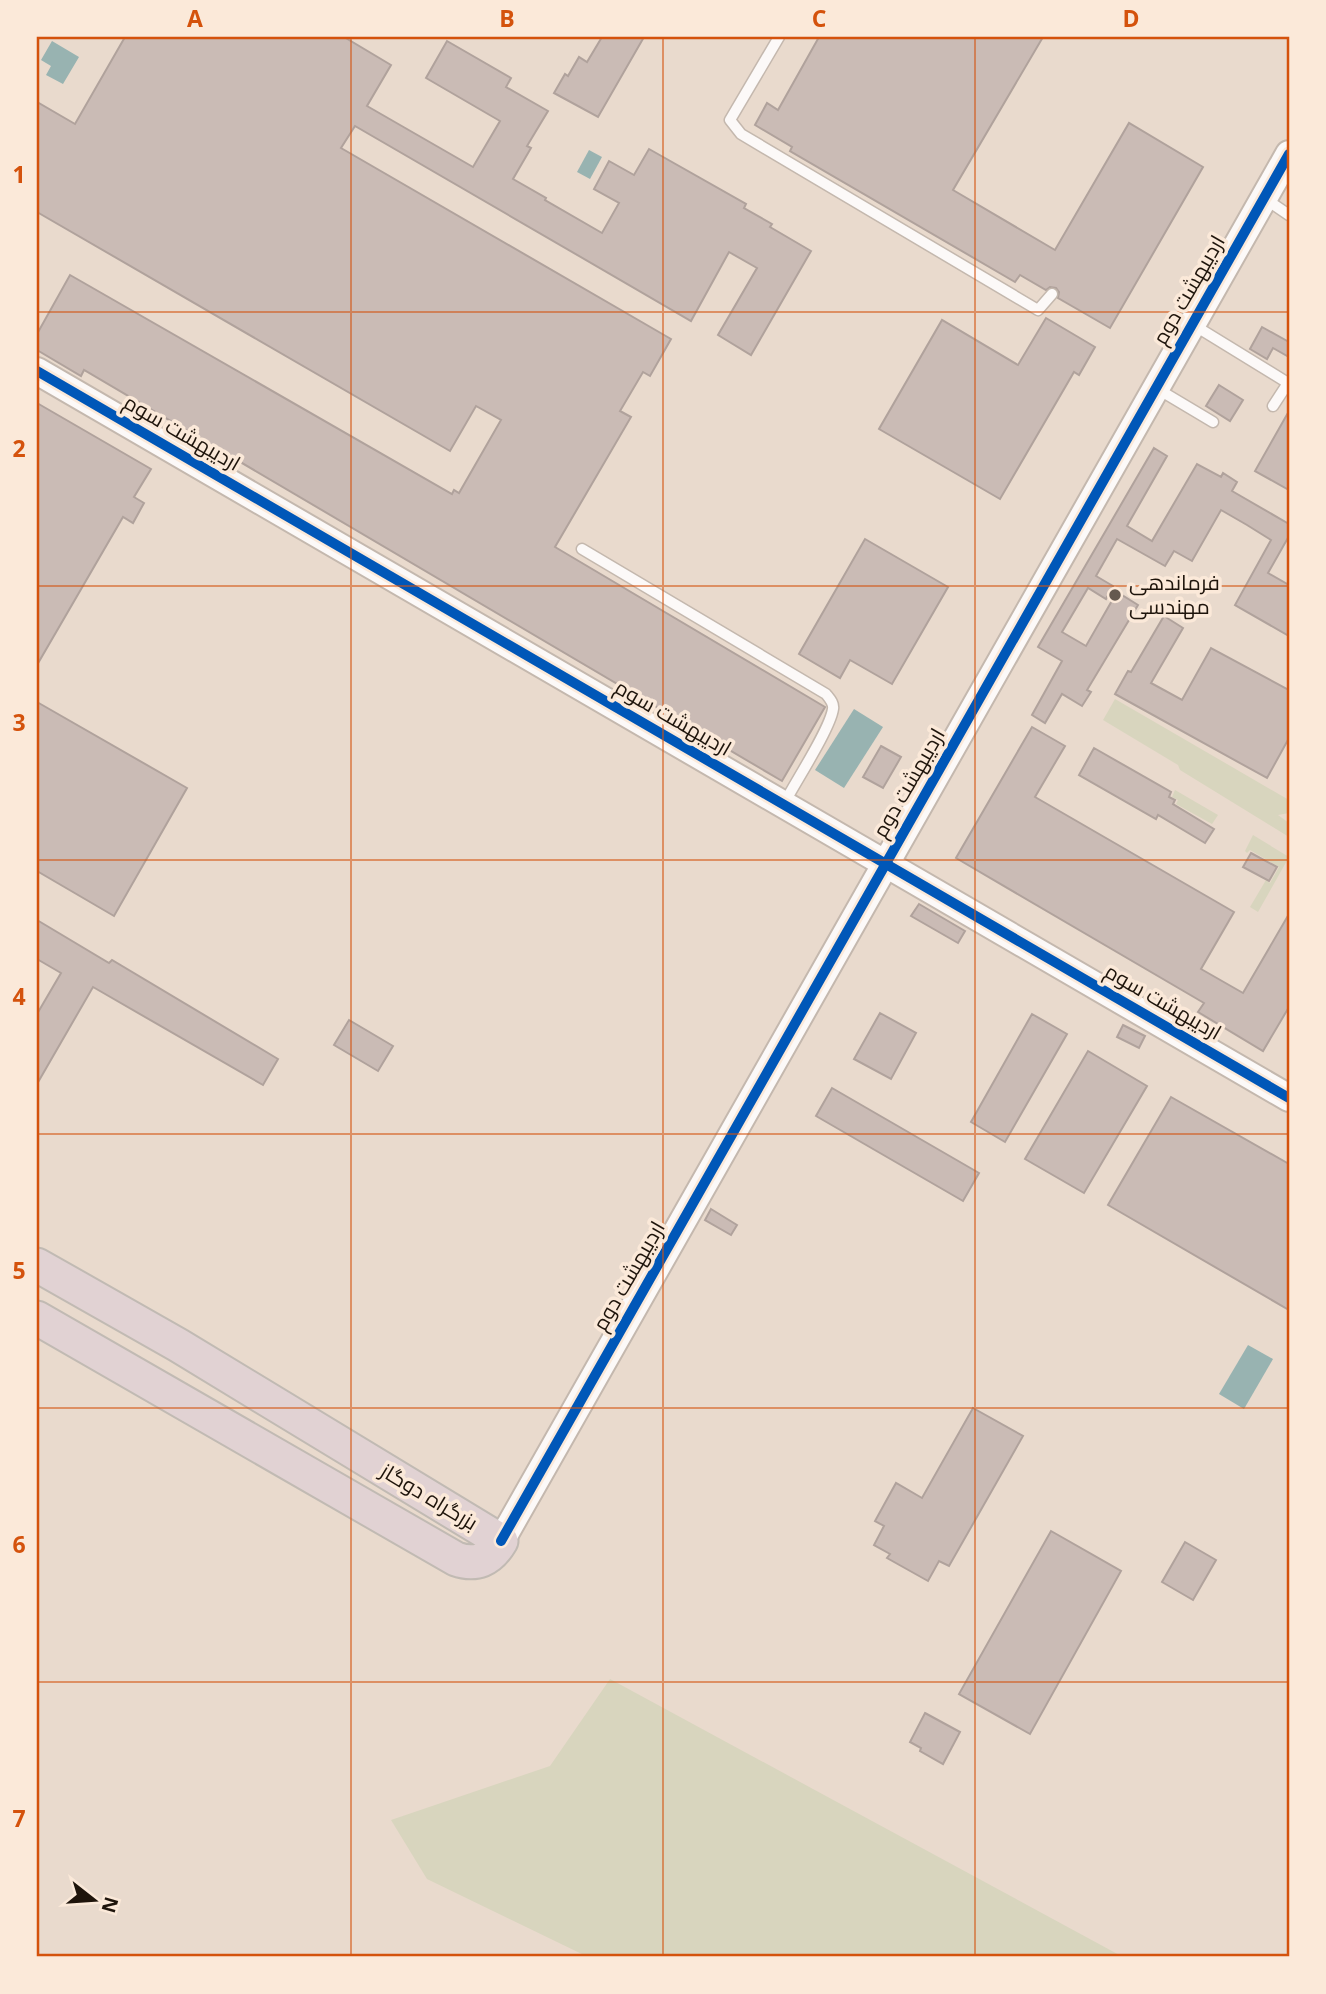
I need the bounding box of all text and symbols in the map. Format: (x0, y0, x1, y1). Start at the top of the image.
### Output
text: A (187, 2, 203, 34)
text: B (499, 2, 515, 34)
text: C (812, 2, 826, 34)
text: D (1122, 2, 1140, 34)
text: 1 (12, 158, 26, 190)
street label: اردیبهشت دوم (1145, 230, 1232, 350)
street label: اردیبهشت سوم (119, 387, 246, 478)
text: 2 (12, 432, 26, 464)
place label: فرماندهی مهندسی (1129, 568, 1220, 620)
marker: فرماندهی مهندسی (1107, 587, 1123, 603)
street label: اردیبهشت سوم (610, 672, 737, 763)
text: 3 (12, 706, 26, 738)
street label: اردیبهشت دوم (865, 723, 952, 843)
street label: اردیبهشت سوم (1100, 956, 1227, 1047)
text: 4 (12, 980, 26, 1012)
street label: اردیبهشت دوم (585, 1216, 672, 1336)
text: 5 (12, 1254, 26, 1286)
street label: بزرگراه دوگاز (375, 1456, 483, 1536)
text: 6 (12, 1528, 26, 1560)
text: 7 (12, 1802, 26, 1834)
north arrow (60, 1864, 130, 1934)
text: N (96, 1894, 125, 1916)

